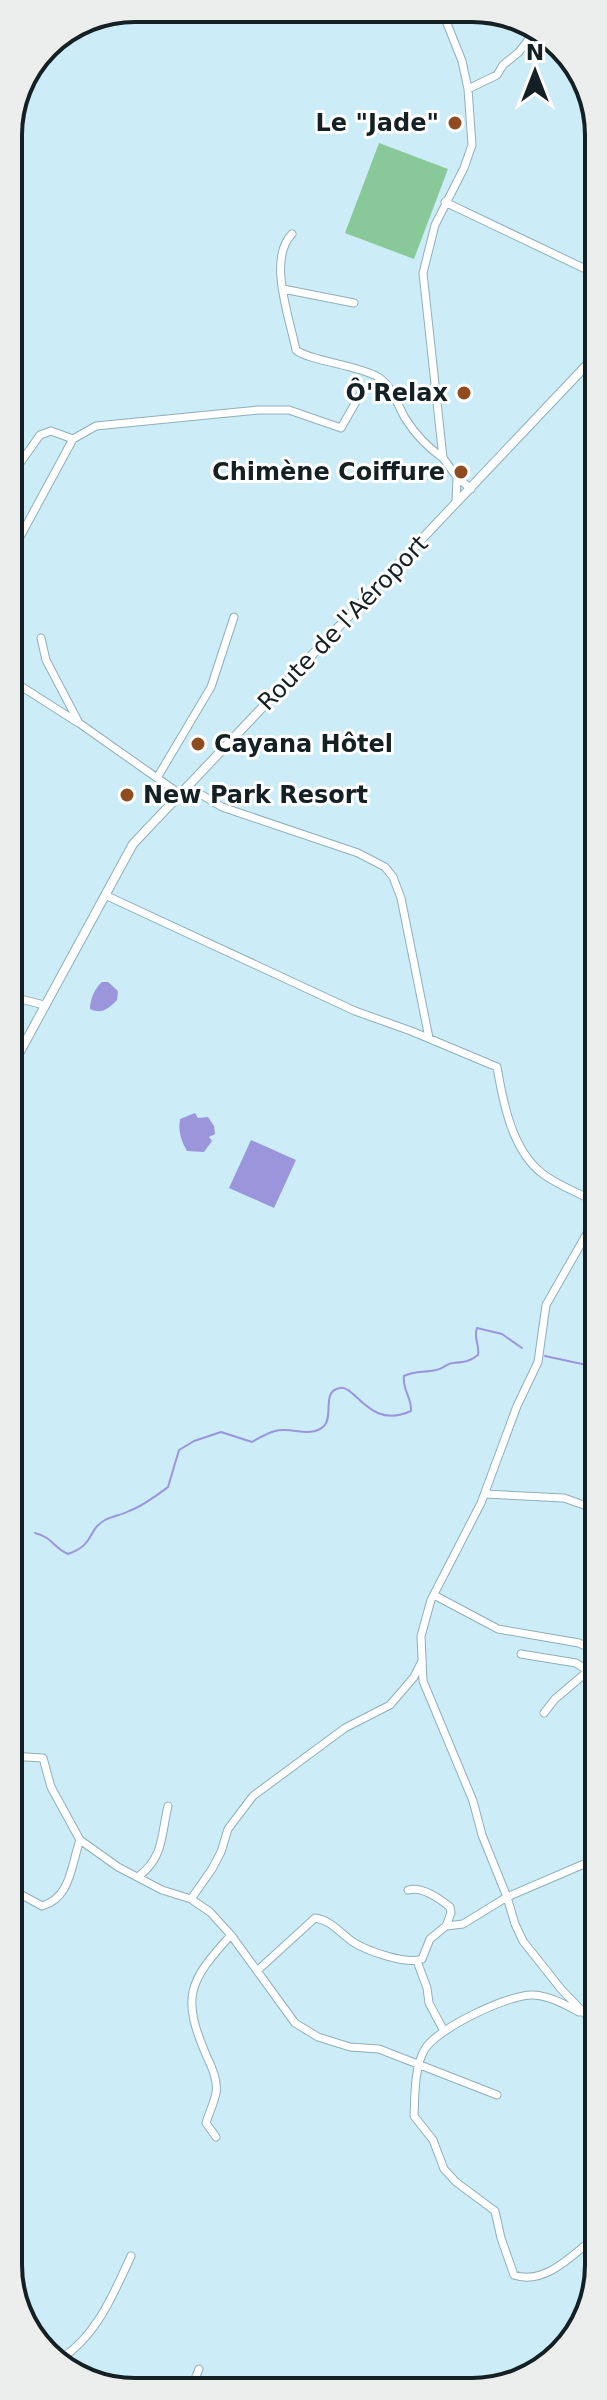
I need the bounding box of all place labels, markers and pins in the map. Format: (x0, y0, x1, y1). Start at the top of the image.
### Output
place label: Le "Jade" (315, 109, 439, 137)
marker: Le "Jade" (446, 114, 464, 132)
place label: Ô'Relax (346, 377, 449, 407)
marker: Ô'Relax (455, 384, 473, 402)
place label: Chimène Coiffure (212, 458, 445, 486)
marker: Chimène Coiffure (452, 463, 470, 481)
place label: Cayana Hôtel (214, 730, 393, 758)
marker: Cayana Hôtel (189, 735, 207, 753)
place label: New Park Resort (143, 781, 368, 809)
marker: New Park Resort (118, 786, 136, 804)

